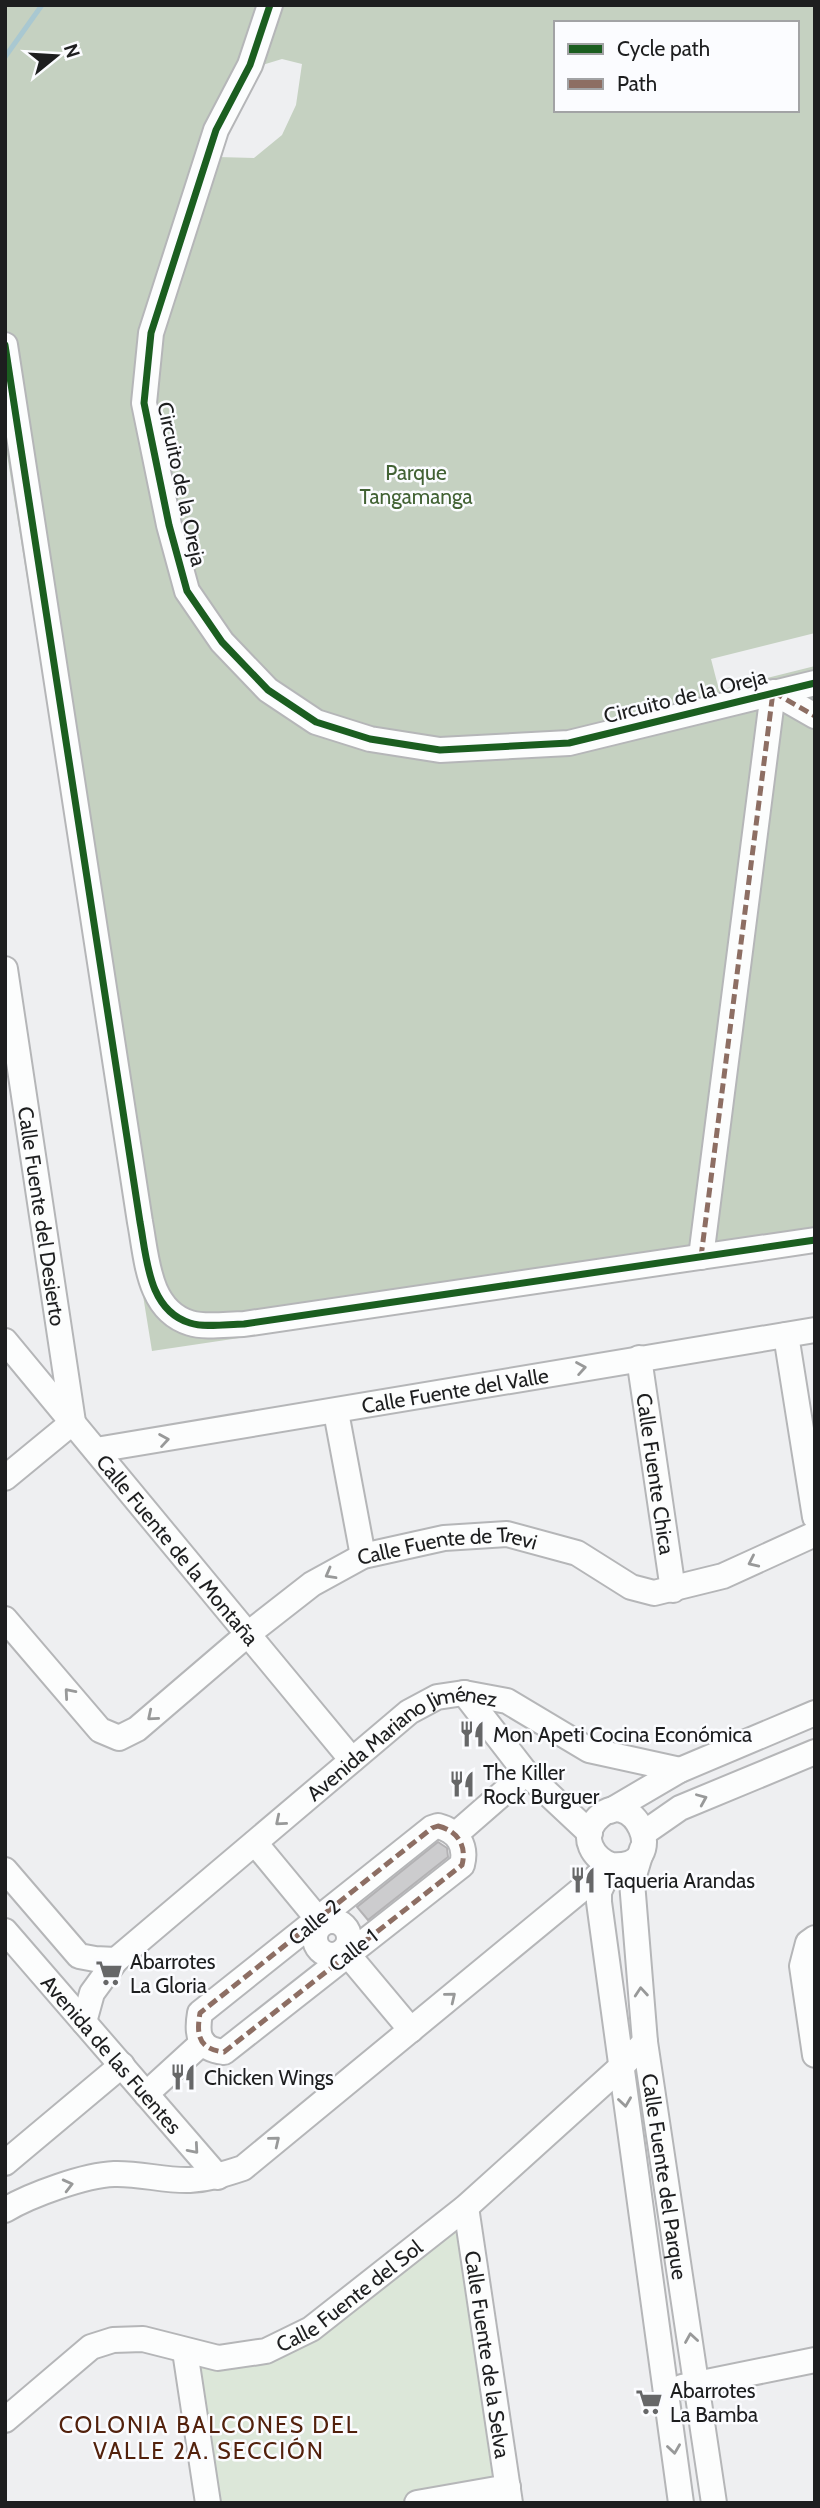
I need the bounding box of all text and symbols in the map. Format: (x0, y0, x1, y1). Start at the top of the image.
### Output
north arrow (21, 21, 91, 91)
legend (554, 21, 799, 112)
text: Cycle path (617, 36, 710, 61)
text: N (59, 41, 85, 61)
text: Path (617, 71, 657, 96)
street label: Circuito de la Oreja (151, 400, 212, 569)
park label: Parque Tangamanga (359, 460, 473, 509)
street label: Circuito de la Oreja (601, 664, 769, 729)
street label: Calle Fuente del Desierto (13, 1105, 71, 1328)
one-way arrow (575, 1361, 587, 1376)
street label: Calle Fuente del Valle (360, 1362, 551, 1418)
street label: Calle Fuente Chica (632, 1391, 680, 1556)
one-way arrow (158, 1433, 170, 1448)
street label: Calle Fuente de la Montaña (92, 1449, 264, 1650)
street label: Calle Fuente de Trevi (355, 1521, 540, 1569)
one-way arrow (748, 1554, 760, 1568)
one-way arrow (325, 1566, 337, 1579)
street label: Avenida Mariano Jiménez (301, 1680, 500, 1806)
one-way arrow (65, 1689, 77, 1702)
one-way arrow (148, 1708, 161, 1720)
restaurant icon: Mon Apeti Cocina Económica (457, 1719, 487, 1749)
place label: Mon Apeti Cocina Económica (493, 1722, 752, 1747)
place label: The Killer Rock Burguer (483, 1760, 600, 1809)
restaurant icon: The Killer Rock Burguer (447, 1769, 477, 1799)
one-way arrow (696, 1793, 708, 1807)
one-way arrow (275, 1813, 288, 1825)
restaurant icon: Taqueria Arandas (568, 1865, 598, 1895)
place label: Taqueria Arandas (604, 1868, 755, 1893)
street label: Calle 2 (283, 1894, 345, 1950)
street label: Calle 1 (324, 1923, 382, 1977)
place label: Abarrotes La Gloria (130, 1949, 216, 1998)
supermarket icon: Abarrotes La Gloria (94, 1958, 124, 1988)
street label: Avenida de las Fuentes (36, 1970, 187, 2139)
one-way arrow (634, 1986, 649, 1997)
one-way arrow (443, 1993, 456, 2005)
restaurant icon: Chicken Wings (168, 2062, 198, 2092)
place label: Chicken Wings (204, 2065, 334, 2090)
street label: Calle Fuente del Parque (637, 2072, 693, 2282)
one-way arrow (618, 2096, 633, 2108)
one-way arrow (267, 2137, 280, 2149)
one-way arrow (186, 2141, 198, 2154)
one-way arrow (62, 2178, 74, 2193)
street label: Calle Fuente del Sol (272, 2234, 427, 2357)
street label: Calle Fuente de la Selva (460, 2249, 516, 2460)
one-way arrow (684, 2332, 699, 2344)
place label: Abarrotes La Bamba (670, 2378, 758, 2427)
supermarket icon: Abarrotes La Bamba (634, 2387, 664, 2417)
district label: COLONIA BALCONES DEL VALLE 2A. SECCIÓN (59, 2411, 359, 2465)
one-way arrow (666, 2443, 681, 2455)

